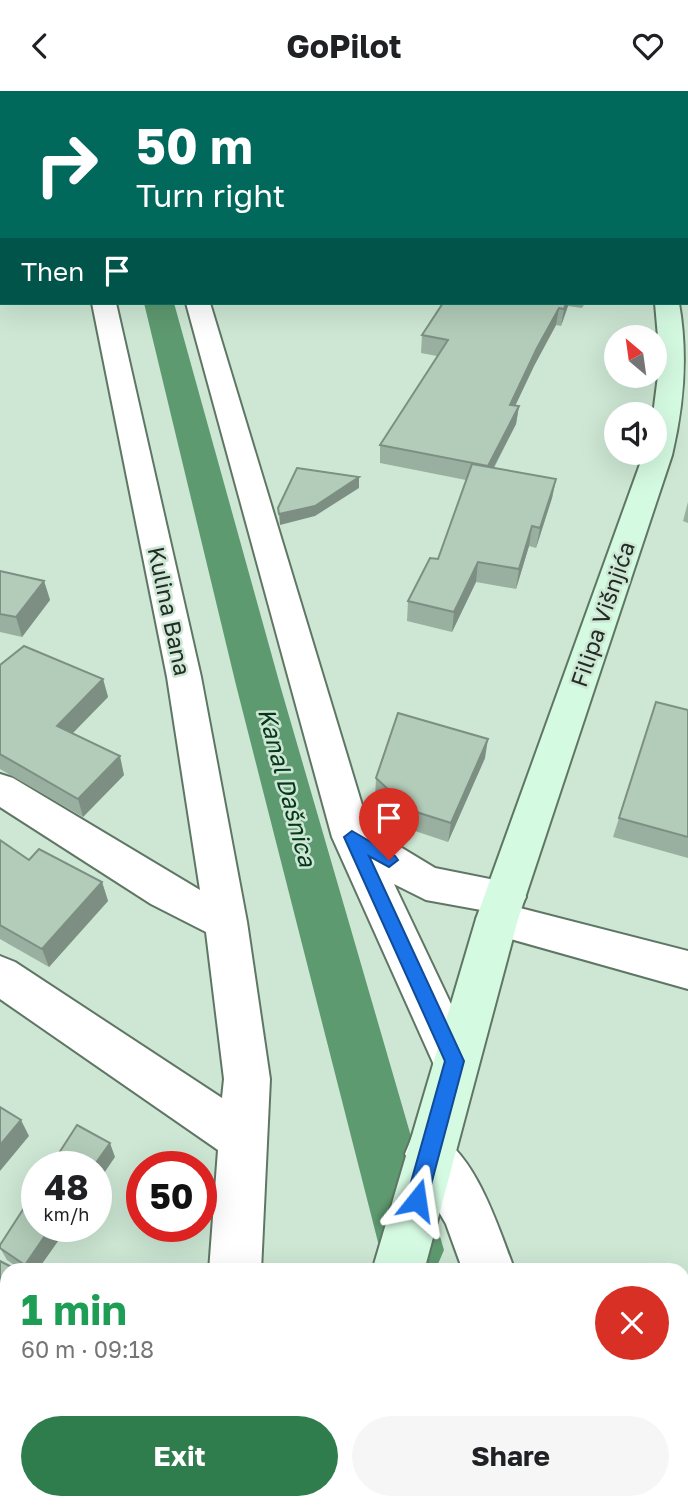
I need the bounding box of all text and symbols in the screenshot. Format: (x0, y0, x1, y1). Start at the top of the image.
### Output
icon: back (21, 27, 59, 65)
text: GoPilot (286, 27, 402, 65)
icon: heart (629, 27, 667, 65)
text: 50 m (136, 116, 253, 175)
icon: right (21, 119, 112, 210)
text: Turn right (136, 176, 285, 214)
icon: arrive (98, 252, 136, 290)
text: Then (21, 256, 84, 287)
north arrow (604, 325, 667, 389)
map controls (604, 325, 667, 465)
button: sound (604, 402, 667, 465)
street label: Filipa Višnjića (564, 538, 640, 690)
street label: Kulina Bana (143, 544, 197, 678)
water label: Kanal Dašnica (253, 705, 323, 871)
pin (359, 788, 419, 860)
icon: arrive (370, 799, 408, 837)
speed limit sign: 50 (126, 1151, 217, 1242)
position arrow (380, 1163, 454, 1237)
text: 48 (44, 1166, 89, 1208)
text: km/h (44, 1203, 89, 1225)
text: 1 min (21, 1284, 127, 1334)
button: close (595, 1286, 669, 1360)
text: 60 m · 09:18 (21, 1335, 154, 1363)
button: Exit (21, 1416, 338, 1496)
button: Share (352, 1416, 669, 1496)

